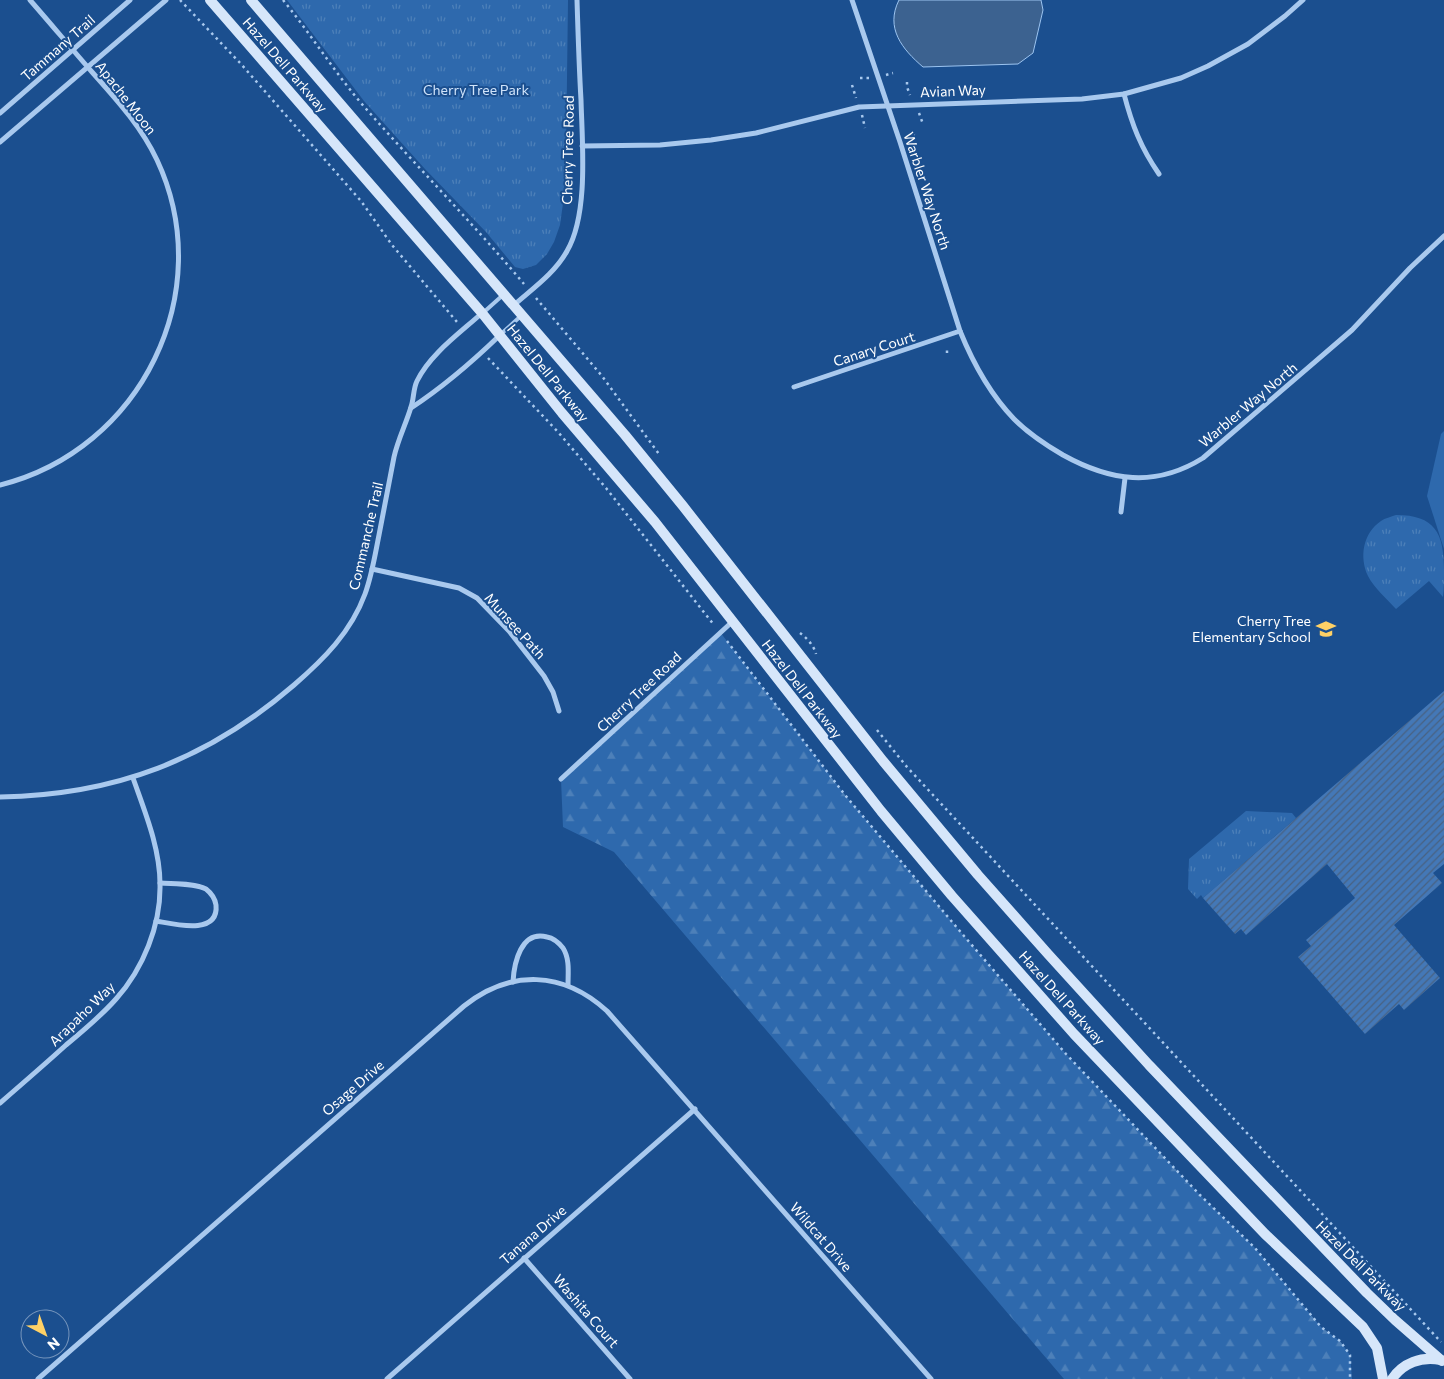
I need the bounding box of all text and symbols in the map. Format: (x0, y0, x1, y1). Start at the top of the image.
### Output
street label: Tammany Trail (17, 11, 98, 84)
street label: Hazel Dell Parkway (239, 14, 331, 116)
street label: Apache Moon (92, 58, 160, 138)
park label: Cherry Tree Park (423, 81, 529, 98)
street label: Avian Way (920, 81, 986, 100)
street label: Cherry Tree Road (558, 95, 577, 205)
street label: Warbler Way North (900, 130, 955, 252)
street label: Hazel Dell Parkway (504, 320, 593, 425)
street label: Canary Court (831, 327, 917, 370)
street label: Warbler Way North (1195, 359, 1300, 451)
street label: Commanche Trail (345, 480, 386, 592)
street label: Munsee Path (481, 589, 549, 662)
place label: Cherry Tree Elementary School (1192, 612, 1311, 645)
school or university icon: Cherry Tree Elementary School (1315, 618, 1337, 640)
street label: Hazel Dell Parkway (759, 636, 846, 741)
street label: Cherry Tree Road (593, 648, 684, 735)
street label: Hazel Dell Parkway (1016, 947, 1109, 1048)
street label: Arapaho Way (45, 978, 118, 1049)
street label: Osage Drive (318, 1056, 387, 1119)
street label: Wildcat Drive (787, 1199, 856, 1275)
street label: Tanana Drive (496, 1201, 569, 1268)
street label: Hazel Dell Parkway (1313, 1217, 1410, 1314)
street label: Washita Court (550, 1270, 623, 1351)
north arrow (20, 1309, 70, 1359)
text: N (44, 1334, 63, 1354)

